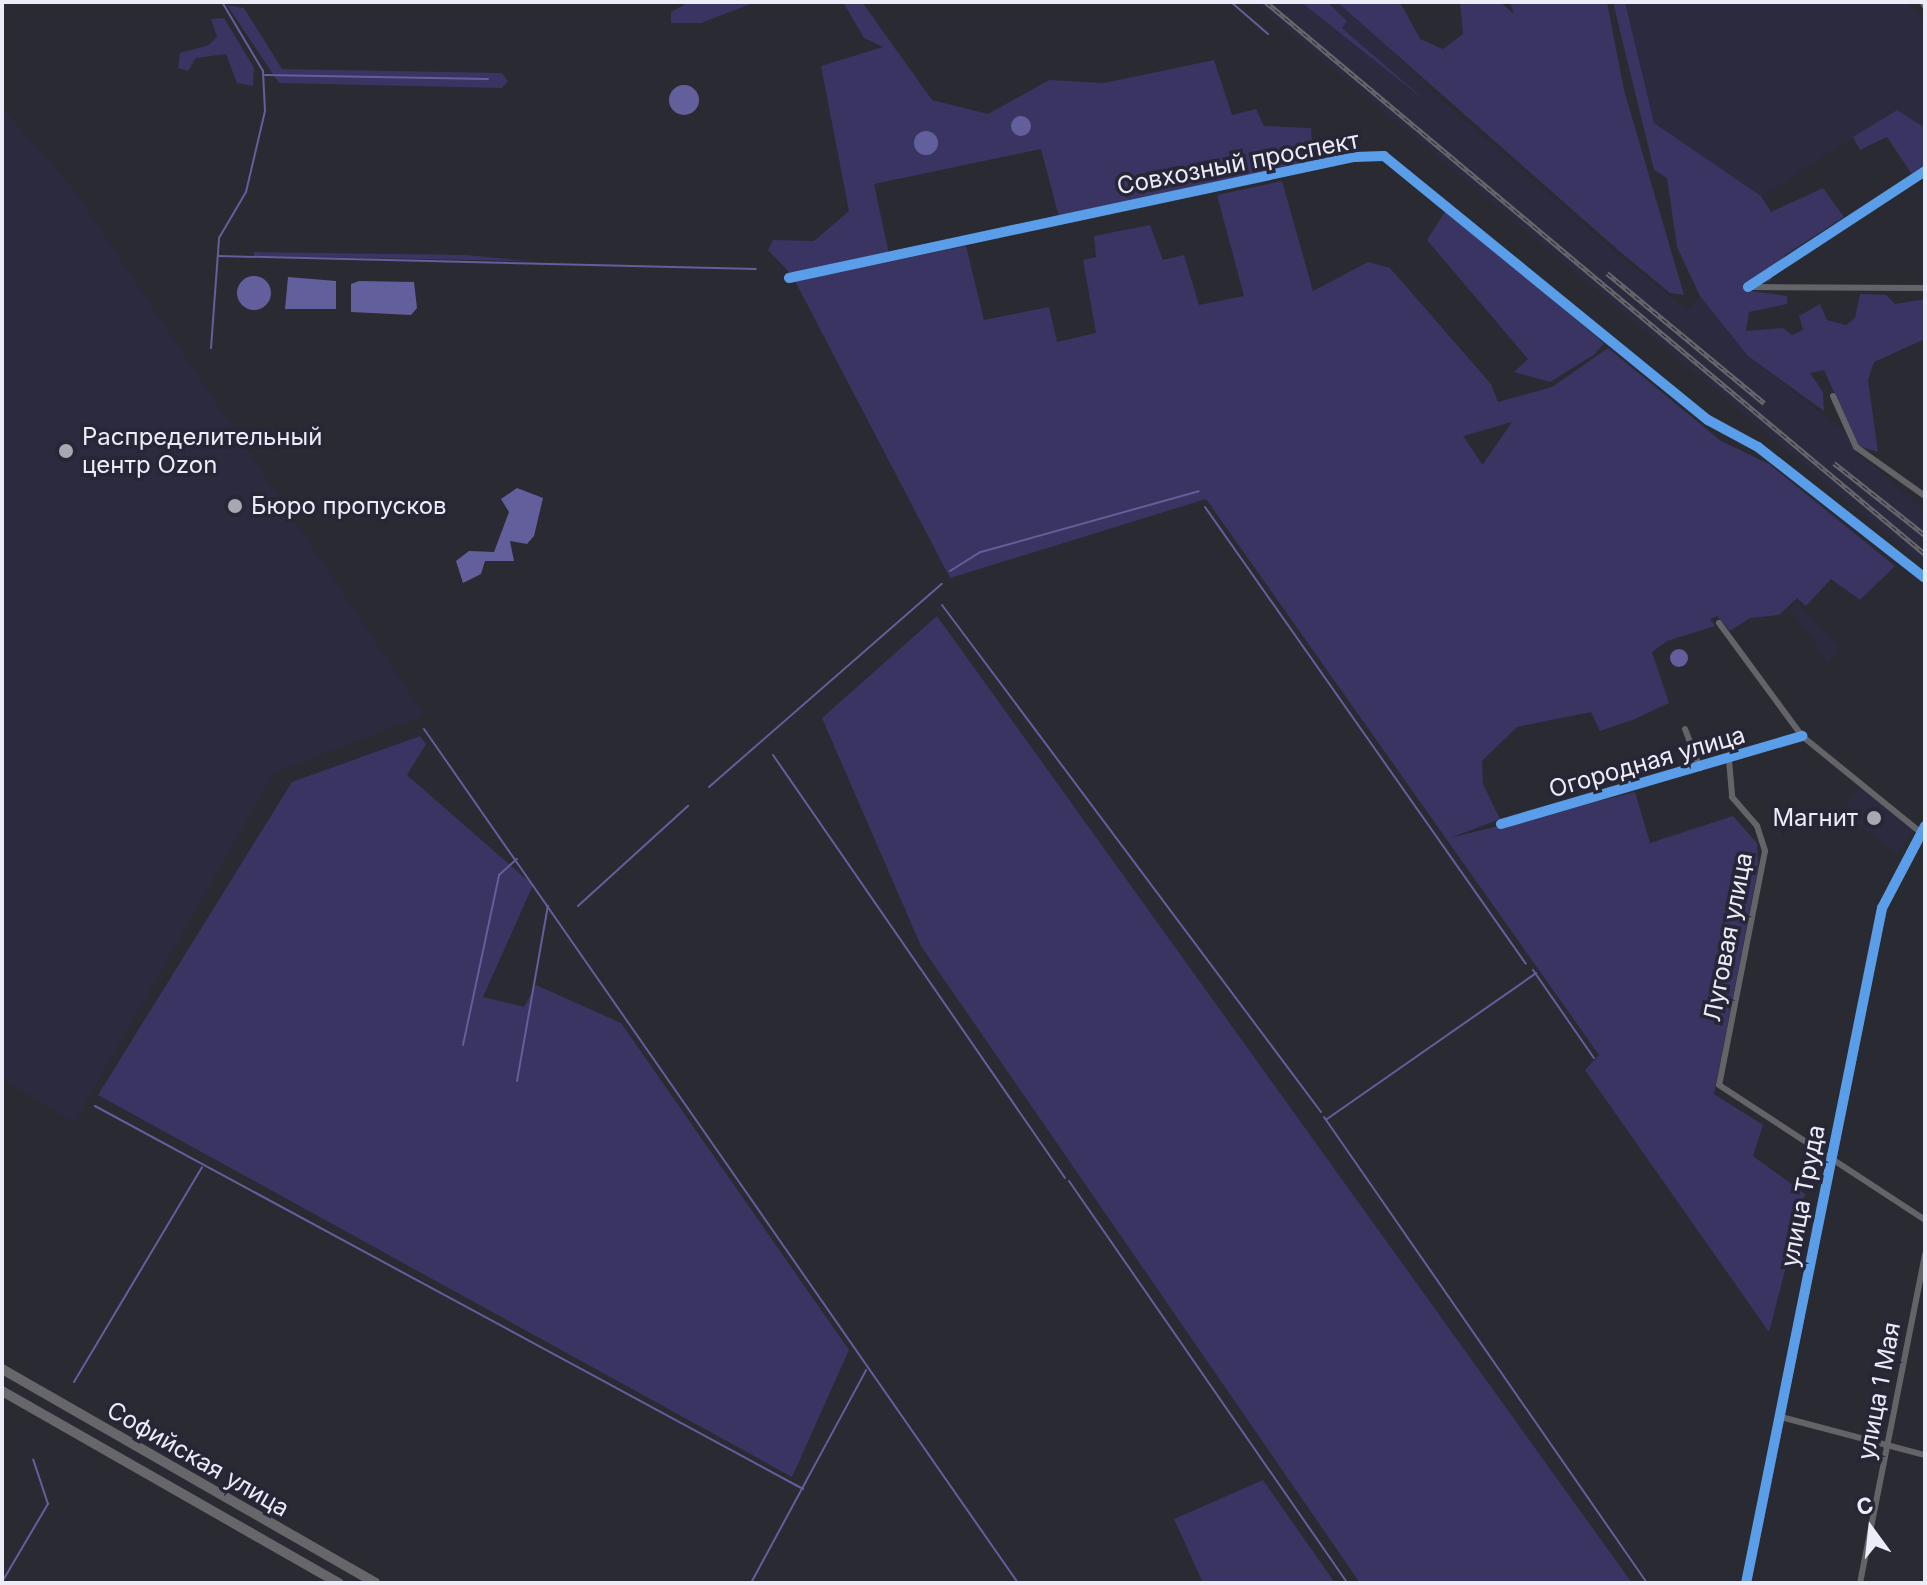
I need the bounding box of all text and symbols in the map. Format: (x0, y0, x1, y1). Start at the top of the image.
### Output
street label: Совхозный проспект (1114, 125, 1362, 201)
place label: Распределительный центр Ozon (82, 423, 322, 479)
marker: Распределительный центр Ozon (57, 442, 75, 460)
place label: Бюро пропусков (251, 492, 447, 520)
marker: Бюро пропусков (226, 497, 244, 515)
street label: Огородная улица (1546, 720, 1748, 804)
place label: Магнит (1772, 804, 1858, 832)
marker: Магнит (1865, 809, 1883, 827)
street label: Луговая улица (1698, 850, 1758, 1024)
street label: улица Труда (1775, 1122, 1831, 1270)
street label: улица 1 Мая (1852, 1320, 1906, 1462)
street label: Софийская улица (102, 1395, 294, 1523)
north arrow (1831, 1489, 1911, 1569)
text: С (1854, 1491, 1876, 1520)

